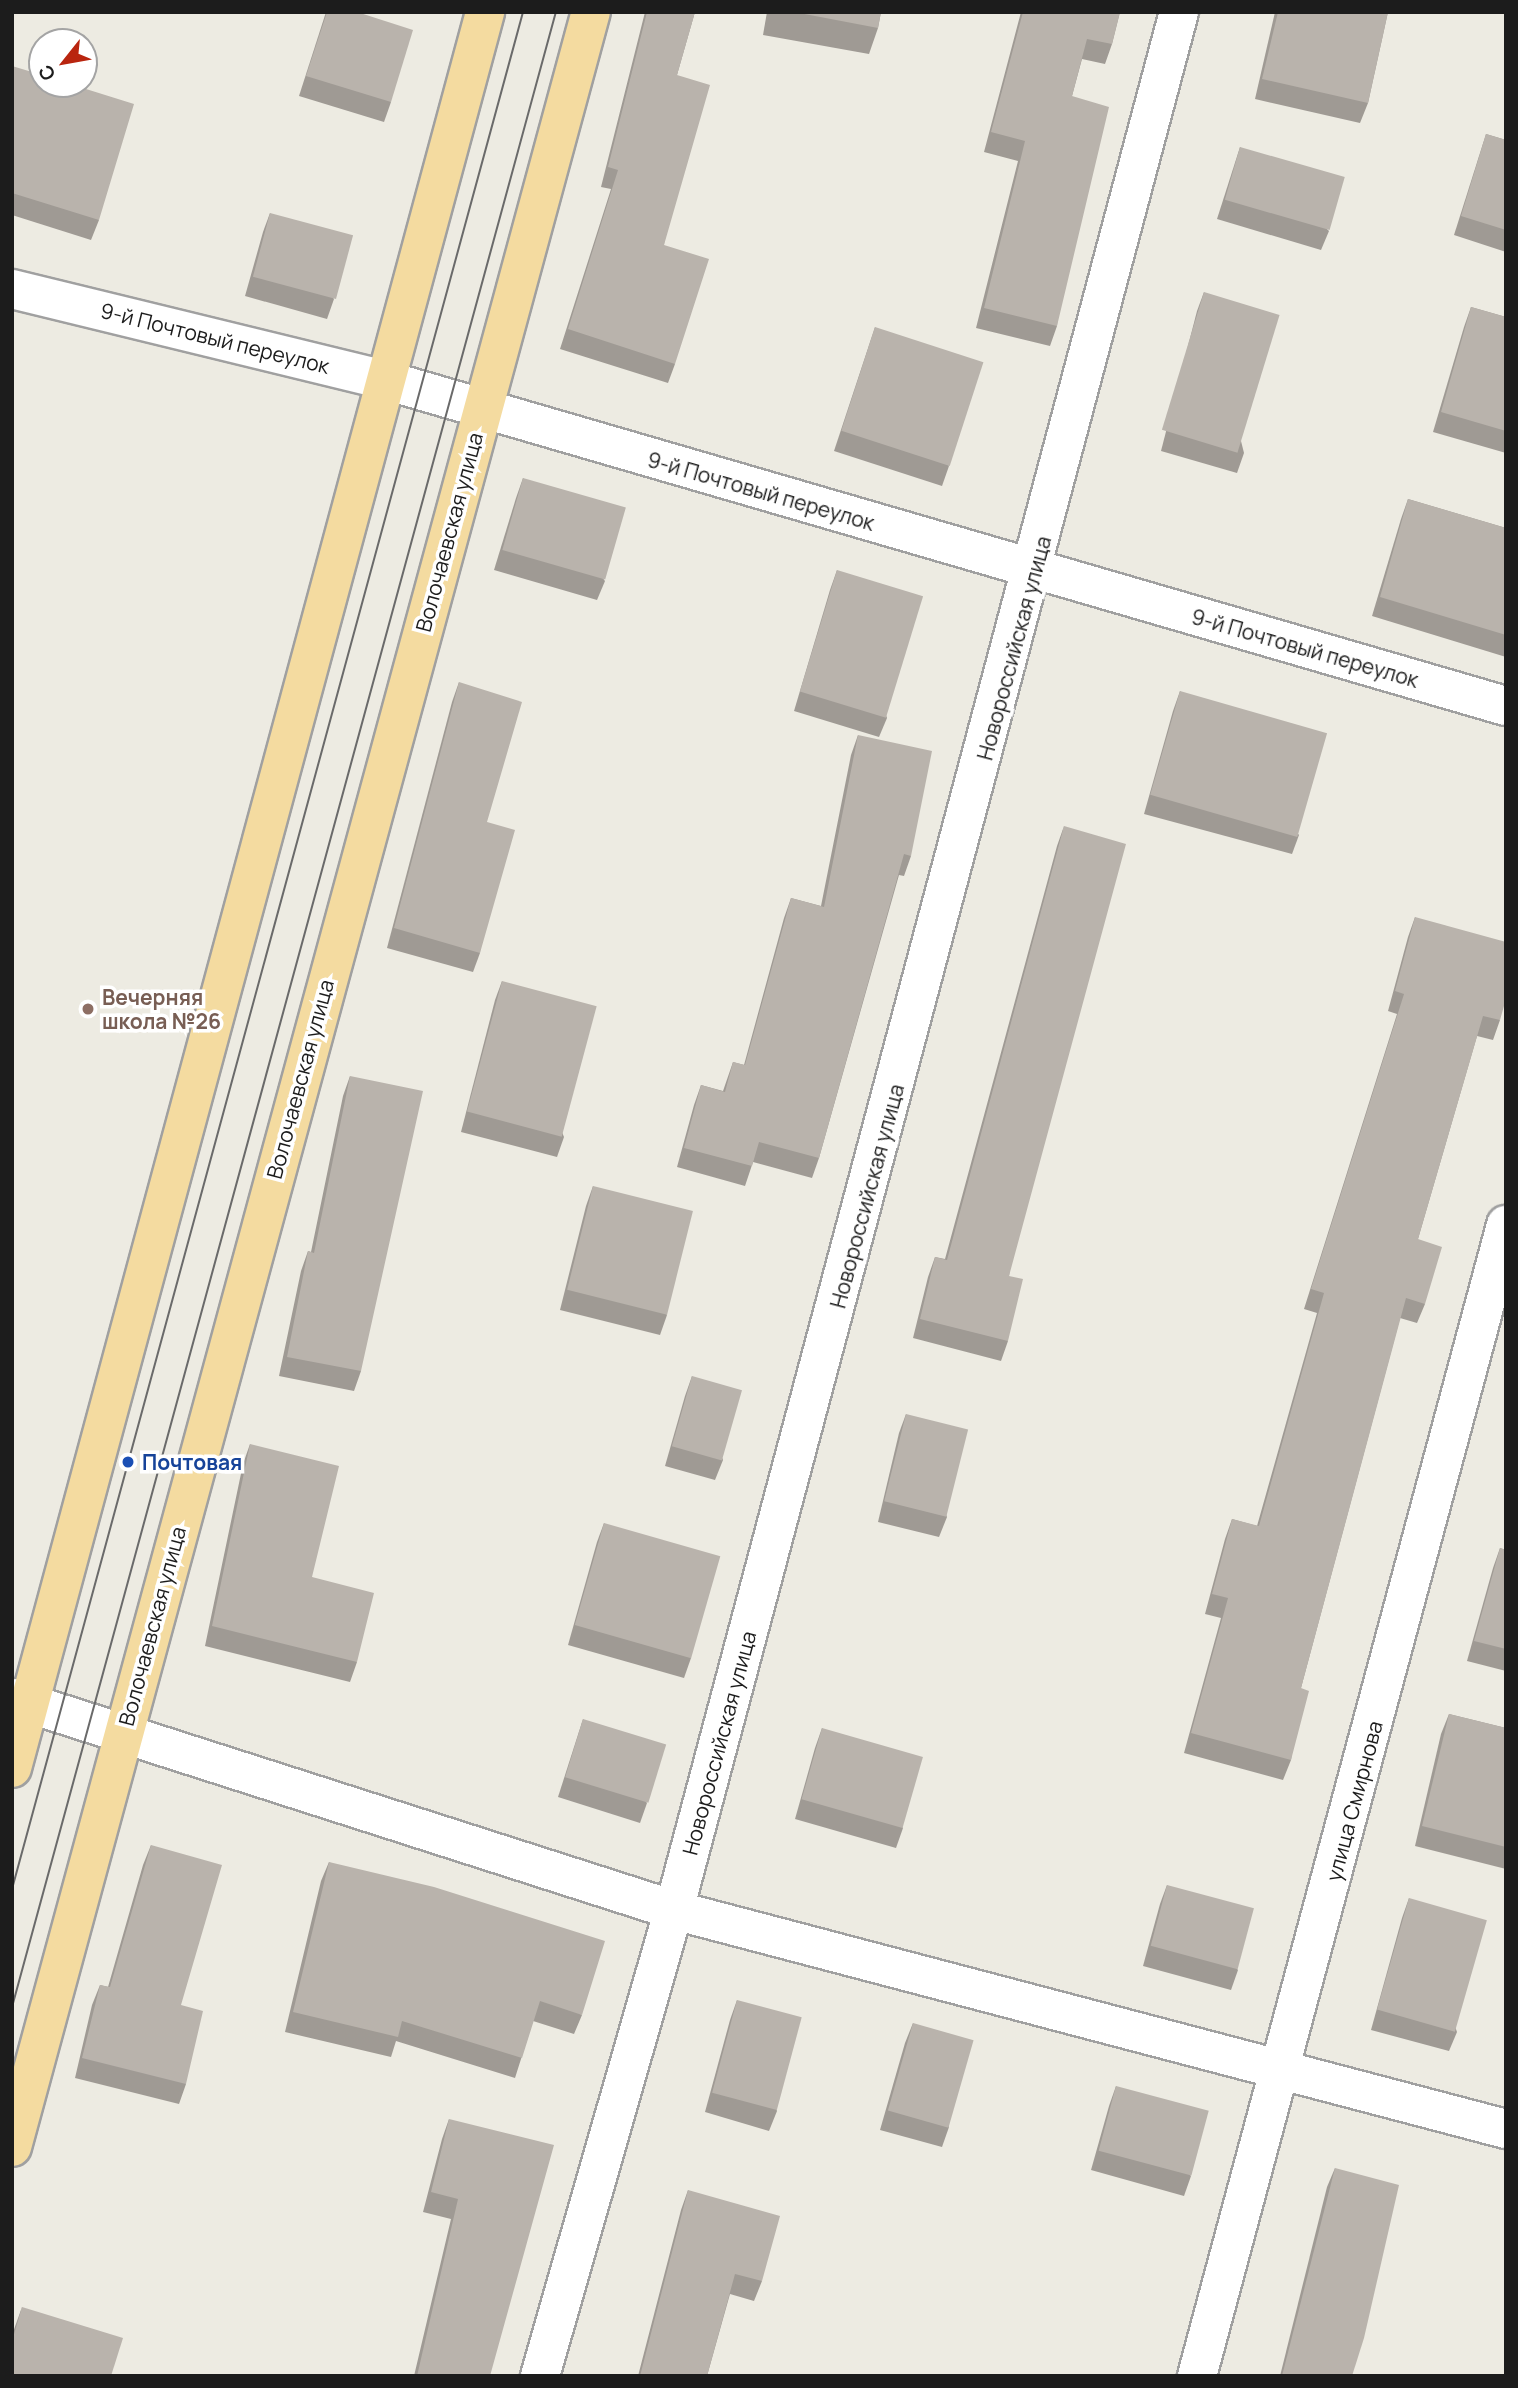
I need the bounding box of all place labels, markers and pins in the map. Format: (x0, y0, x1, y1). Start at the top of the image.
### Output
place label: Вечерняя школа №26 (102, 984, 221, 1034)
marker: Вечерняя школа №26 (80, 1001, 96, 1017)
place label: Почтовая (142, 1449, 242, 1475)
marker: Почтовая (120, 1454, 136, 1470)

